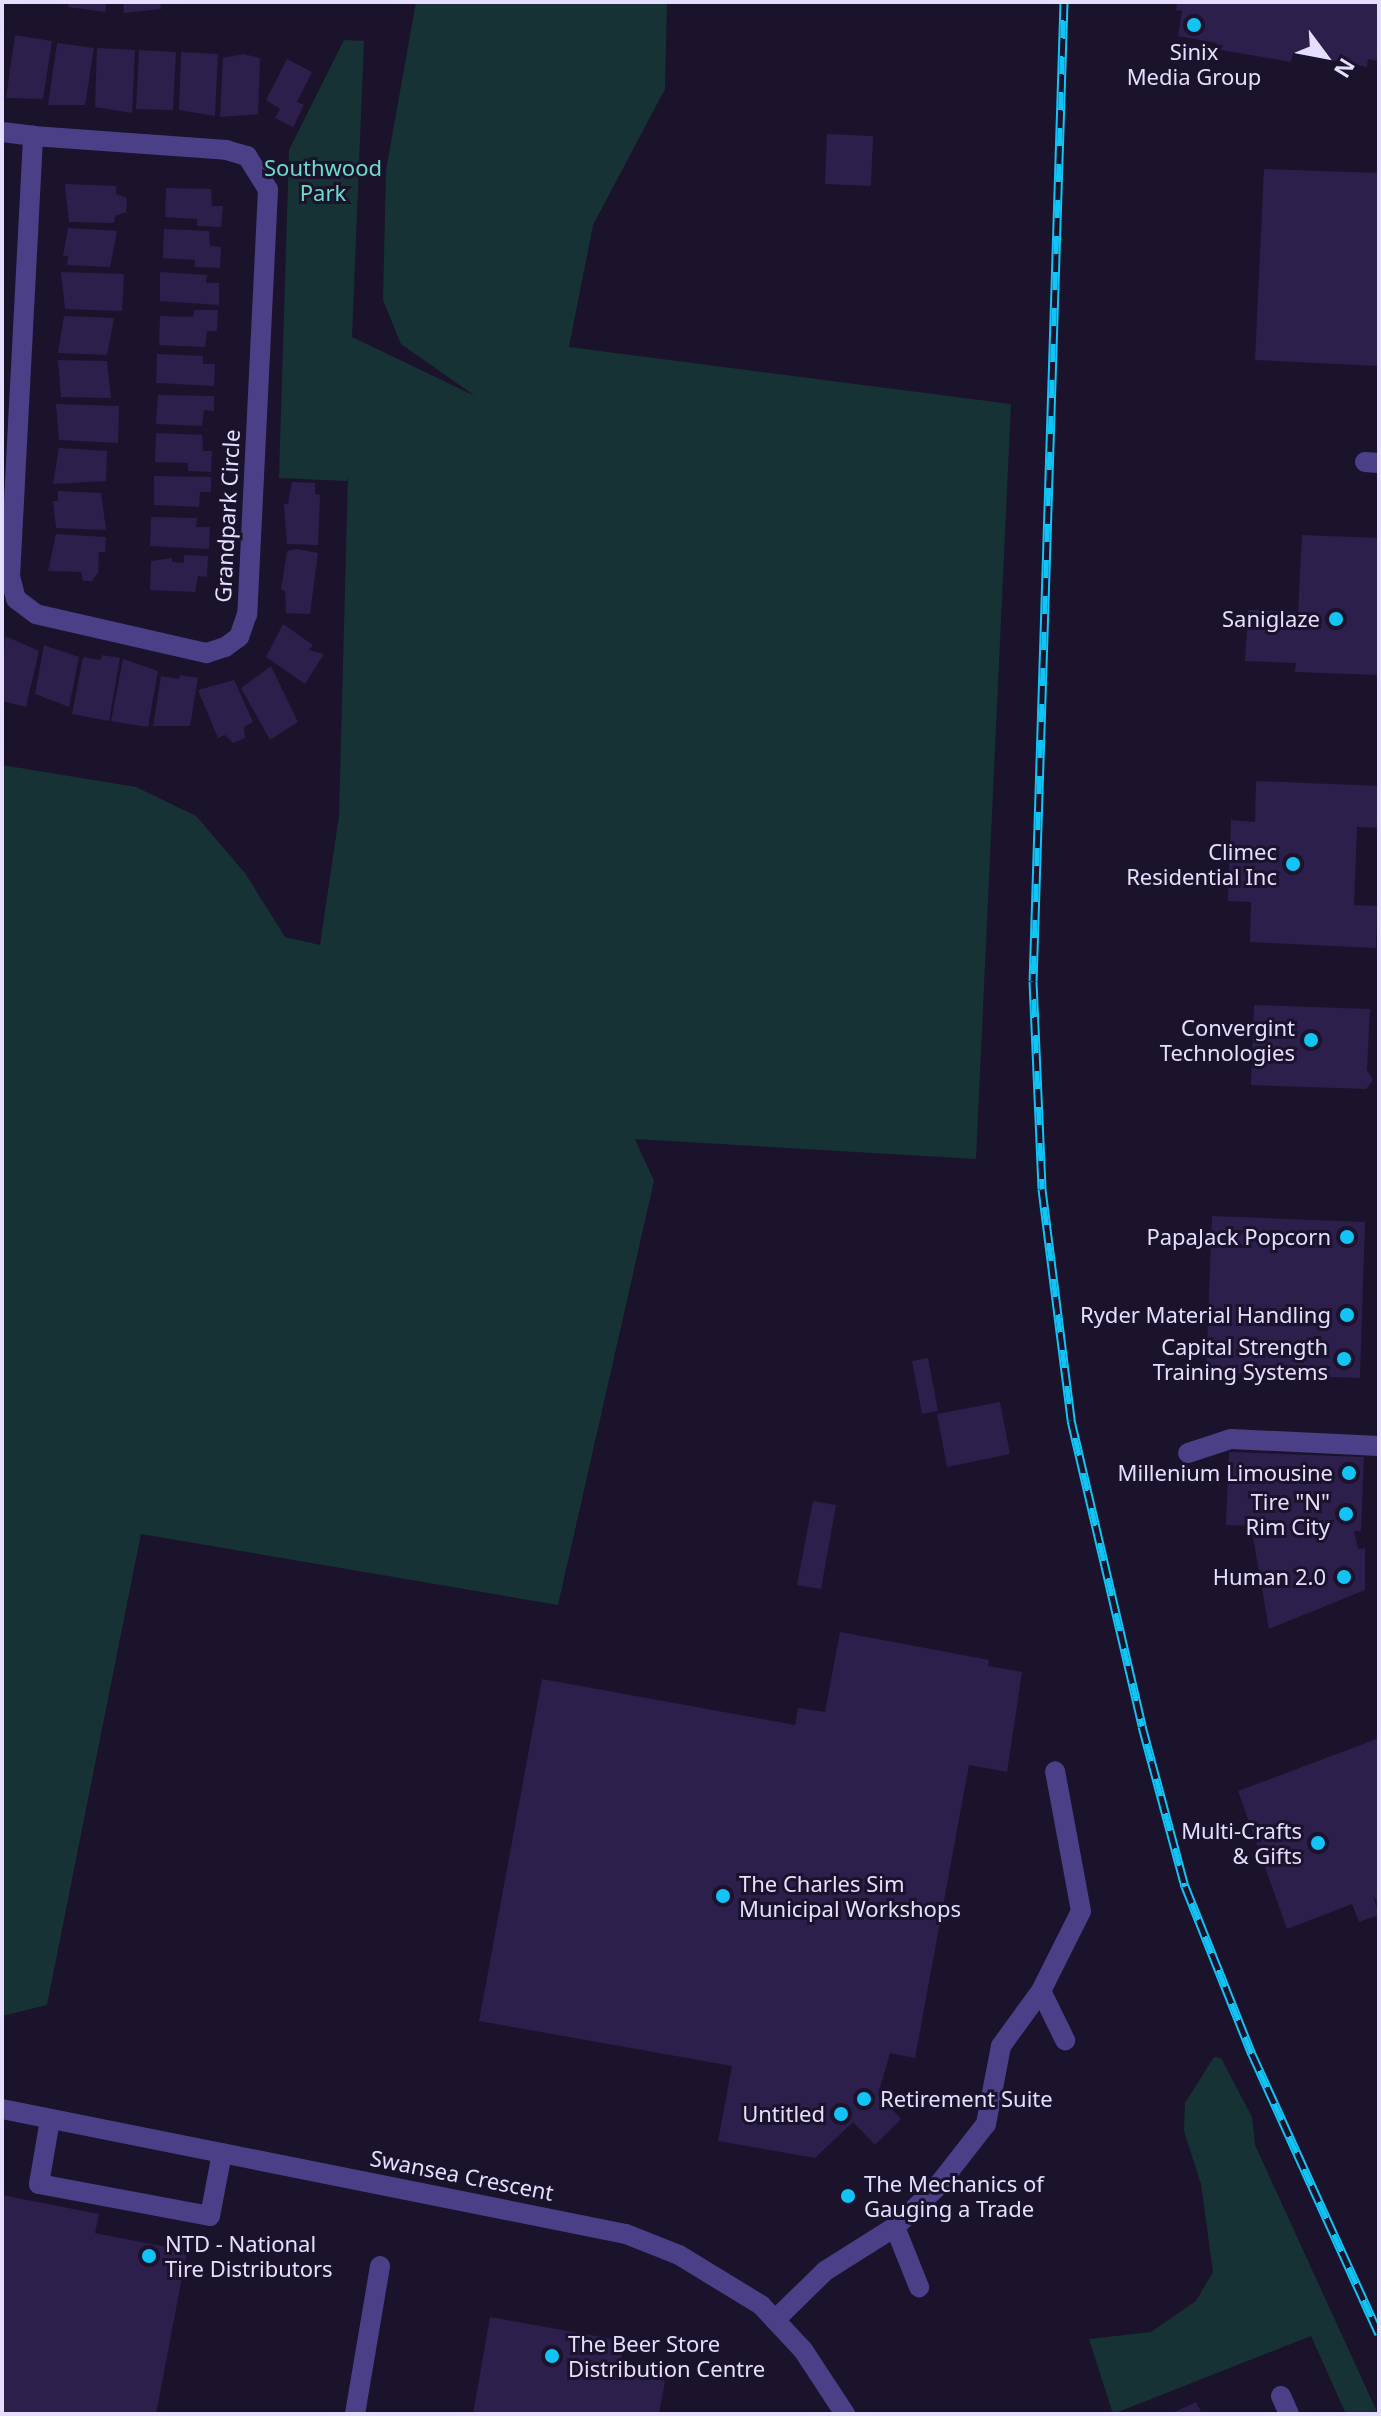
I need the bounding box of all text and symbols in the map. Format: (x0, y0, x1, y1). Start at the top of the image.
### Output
marker: Sinix Media Group (1185, 16, 1203, 34)
north arrow (1285, 16, 1365, 96)
place label: Sinix Media Group (1127, 38, 1261, 90)
text: N (1328, 53, 1363, 84)
park label: Southwood Park (264, 154, 382, 206)
street label: Grandpark Circle (209, 429, 245, 603)
place label: Saniglaze (1222, 606, 1320, 632)
marker: Saniglaze (1327, 610, 1345, 628)
place label: Climec Residential Inc (1126, 838, 1277, 890)
marker: Climec Residential Inc (1284, 855, 1302, 873)
place label: Convergint Technologies (1160, 1014, 1295, 1066)
marker: Convergint Technologies (1302, 1031, 1320, 1049)
place label: PapaJack Popcorn (1146, 1224, 1331, 1250)
marker: PapaJack Popcorn (1338, 1228, 1356, 1246)
place label: Ryder Material Handling (1080, 1302, 1331, 1328)
marker: Ryder Material Handling (1338, 1306, 1356, 1324)
place label: Capital Strength Training Systems (1153, 1333, 1328, 1384)
marker: Capital Strength Training Systems (1335, 1350, 1353, 1368)
place label: Millenium Limousine (1118, 1460, 1333, 1486)
marker: Millenium Limousine (1340, 1464, 1358, 1482)
place label: Tire "N" Rim City (1246, 1488, 1330, 1540)
marker: Tire "N" Rim City (1337, 1505, 1355, 1523)
place label: Human 2.0 (1213, 1564, 1326, 1590)
marker: Human 2.0 (1333, 1566, 1355, 1588)
place label: Multi-Crafts & Gifts (1181, 1817, 1302, 1868)
marker: Multi-Crafts & Gifts (1309, 1834, 1327, 1852)
place label: The Charles Sim Municipal Workshops (739, 1870, 961, 1922)
marker: The Charles Sim Municipal Workshops (714, 1887, 732, 1905)
place label: Retirement Suite (880, 2086, 1053, 2112)
marker: Retirement Suite (855, 2090, 873, 2108)
place label: Untitled (742, 2101, 825, 2127)
marker: Untitled (832, 2105, 850, 2123)
street label: Swansea Crescent (368, 2144, 556, 2206)
place label: The Mechanics of Gauging a Trade (864, 2170, 1044, 2222)
marker: The Mechanics of Gauging a Trade (839, 2187, 857, 2205)
place label: NTD - National Tire Distributors (165, 2230, 333, 2282)
marker: NTD - National Tire Distributors (140, 2247, 158, 2265)
place label: The Beer Store Distribution Centre (568, 2330, 765, 2382)
marker: The Beer Store Distribution Centre (543, 2347, 561, 2365)

